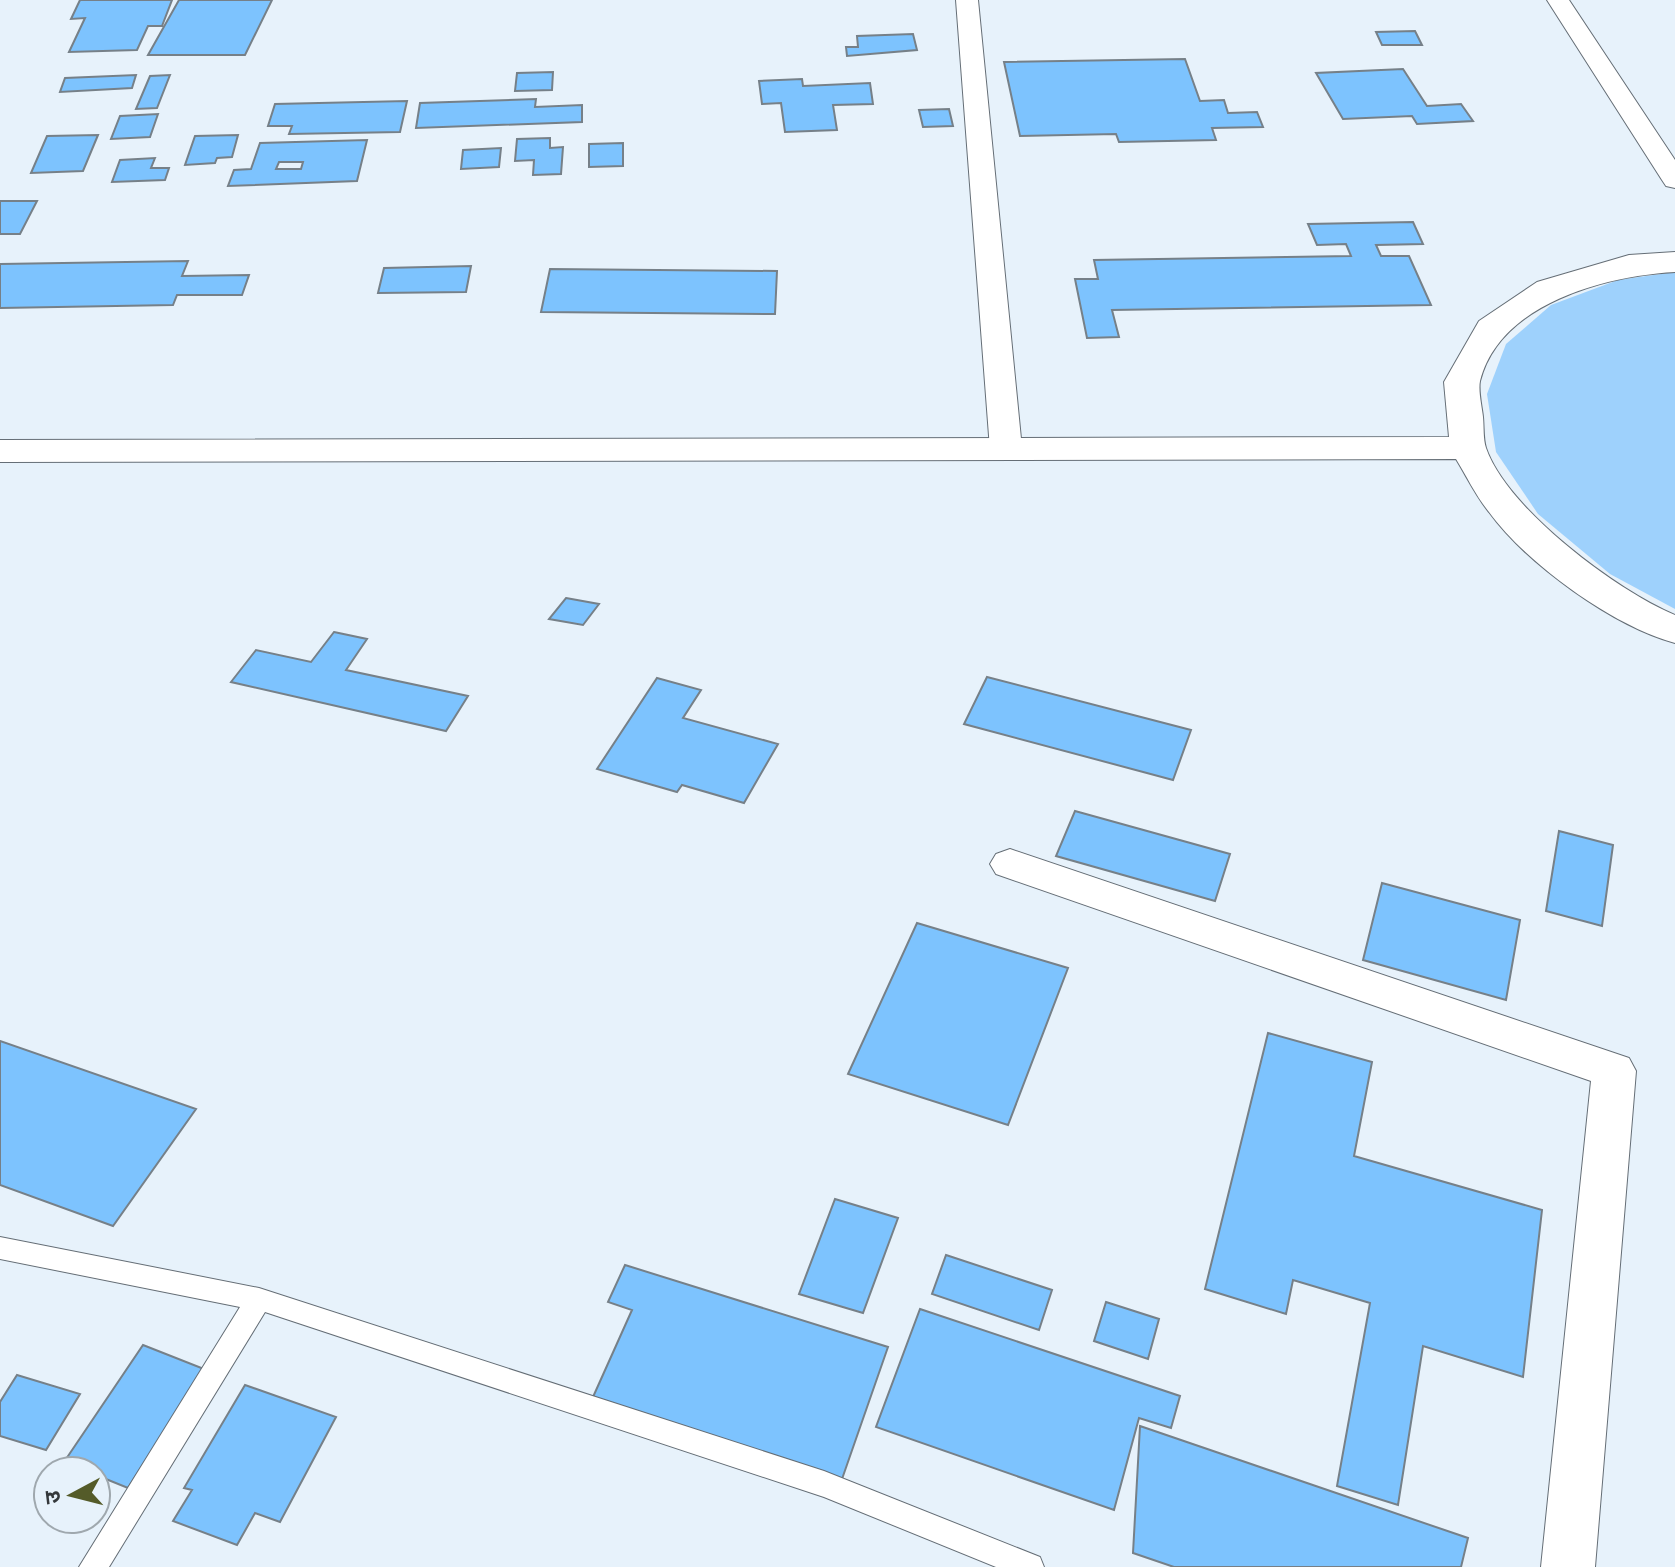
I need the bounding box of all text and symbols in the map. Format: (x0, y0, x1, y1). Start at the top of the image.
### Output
north arrow (32, 1455, 112, 1535)
text: उ (37, 1488, 67, 1506)

